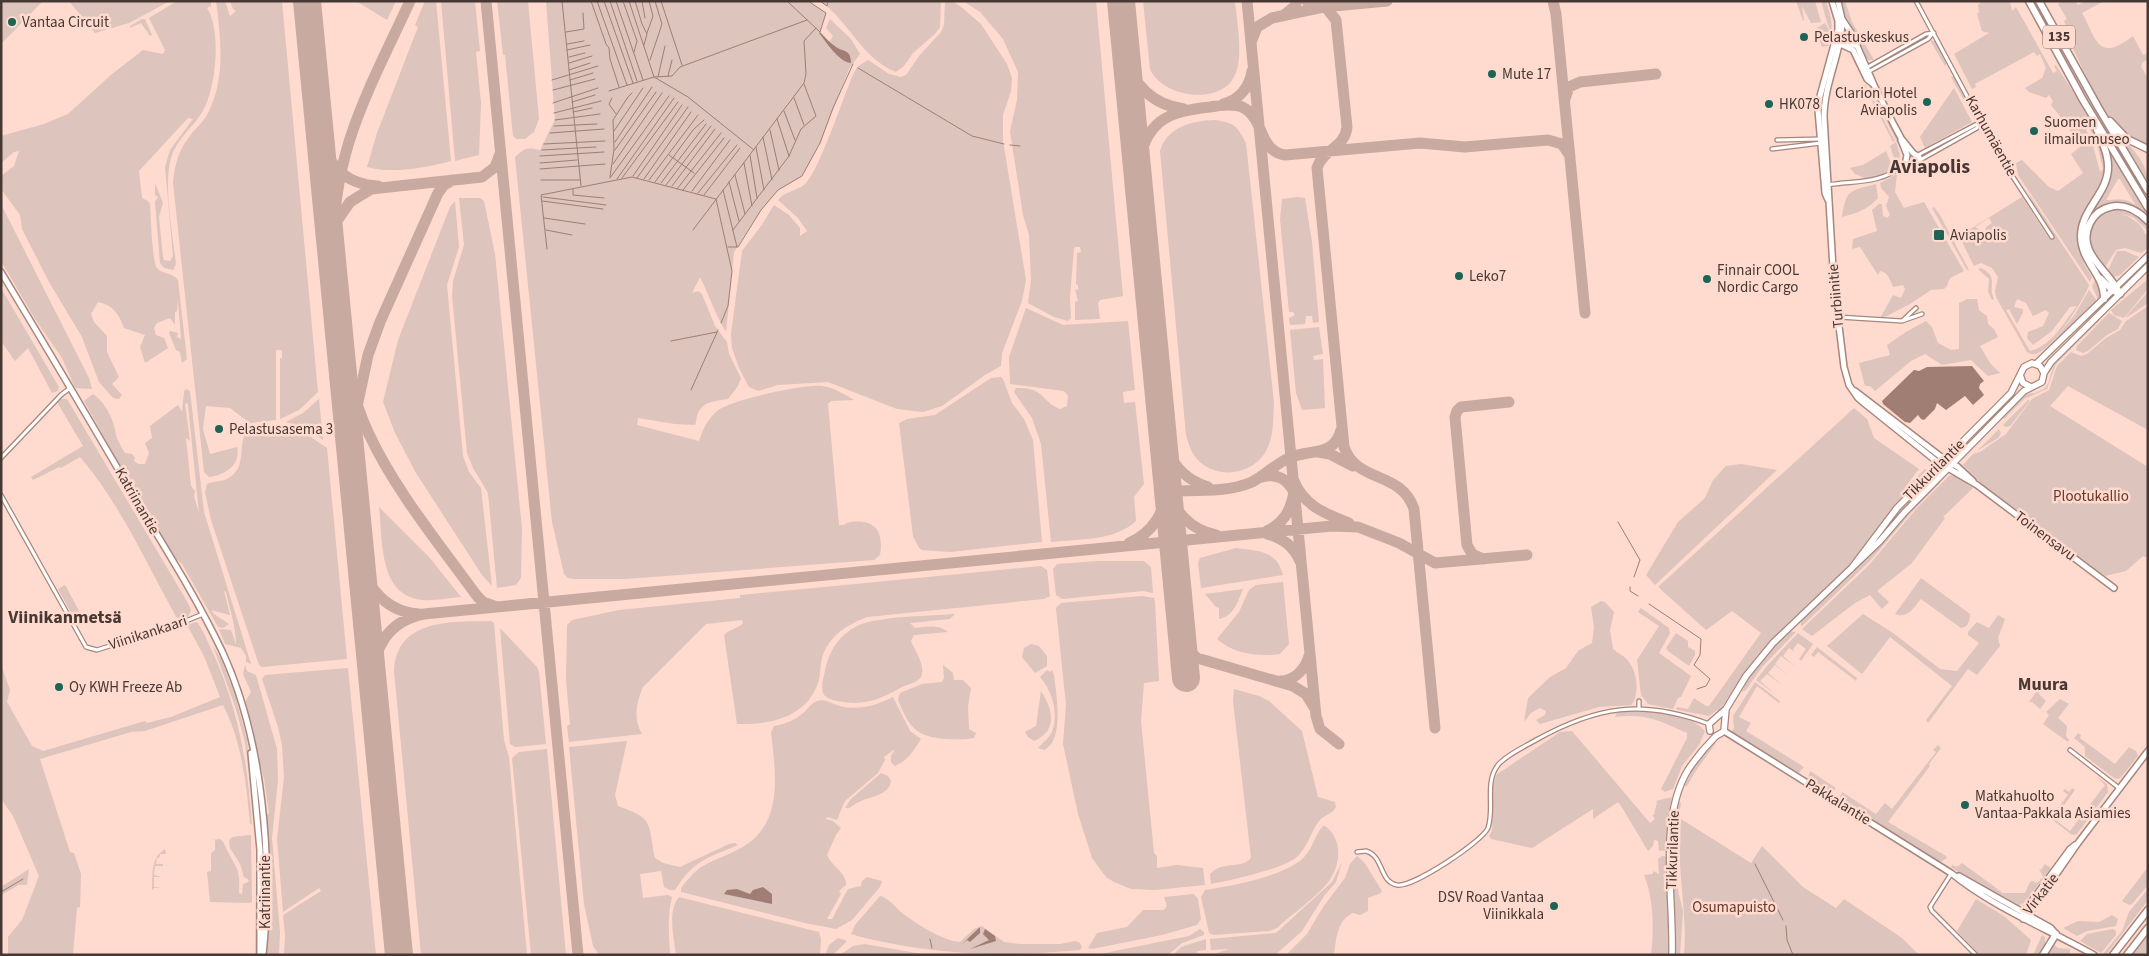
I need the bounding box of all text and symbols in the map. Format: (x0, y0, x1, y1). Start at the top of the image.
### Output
place label: Vantaa Circuit (22, 12, 109, 33)
marker: Vantaa Circuit (6, 16, 18, 28)
road number: 135 (2043, 26, 2075, 48)
place label: Pelastuskeskus (1814, 27, 1909, 48)
marker: Pelastuskeskus (1798, 31, 1810, 43)
place label: Mute 17 (1502, 64, 1551, 85)
marker: Mute 17 (1486, 68, 1498, 80)
place label: Clarion Hotel Aviapolis (1835, 83, 1917, 121)
street label: Karhumäentie (1960, 92, 2022, 180)
place label: HK078 (1779, 94, 1820, 115)
marker: Clarion Hotel Aviapolis (1921, 96, 1933, 108)
marker: HK078 (1763, 98, 1775, 110)
place label: Suomen ilmailumuseo (2044, 112, 2130, 150)
marker: Suomen ilmailumuseo (2028, 125, 2040, 137)
district label: Aviapolis (1889, 153, 1970, 181)
place label: Aviapolis (1950, 225, 2007, 246)
marker: Aviapolis (1932, 228, 1946, 242)
place label: Finnair COOL Nordic Cargo (1717, 260, 1799, 298)
street label: Turbiinitie (1823, 263, 1849, 329)
place label: Leko7 (1469, 266, 1506, 287)
marker: Leko7 (1453, 270, 1465, 282)
marker: Finnair COOL Nordic Cargo (1701, 273, 1713, 285)
place label: Pelastusasema 3 (229, 419, 333, 440)
marker: Pelastusasema 3 (213, 423, 225, 435)
street label: Tikkurilantie (1899, 435, 1969, 505)
street label: Katriinantie (109, 464, 165, 538)
park label: Plootukallio (2053, 486, 2129, 507)
street label: Toinensavu (2010, 506, 2080, 566)
district label: Viinikanmetsä (7, 605, 122, 630)
street label: Viinikankaari (106, 610, 190, 656)
district label: Muura (2018, 672, 2068, 697)
place label: Oy KWH Freeze Ab (69, 677, 182, 698)
marker: Oy KWH Freeze Ab (53, 681, 65, 693)
street label: Pakkalantie (1801, 774, 1875, 830)
place label: Matkahuolto Vantaa-Pakkala Asiamies (1975, 786, 2131, 824)
marker: Matkahuolto Vantaa-Pakkala Asiamies (1959, 799, 1971, 811)
street label: Tikkurilantie (1661, 810, 1685, 890)
street label: Katriinantie (255, 855, 276, 929)
street label: Virkatie (2018, 869, 2064, 919)
place label: DSV Road Vantaa Viinikkala (1438, 887, 1544, 925)
park label: Osumapuisto (1692, 897, 1776, 918)
marker: DSV Road Vantaa Viinikkala (1548, 900, 1560, 912)

